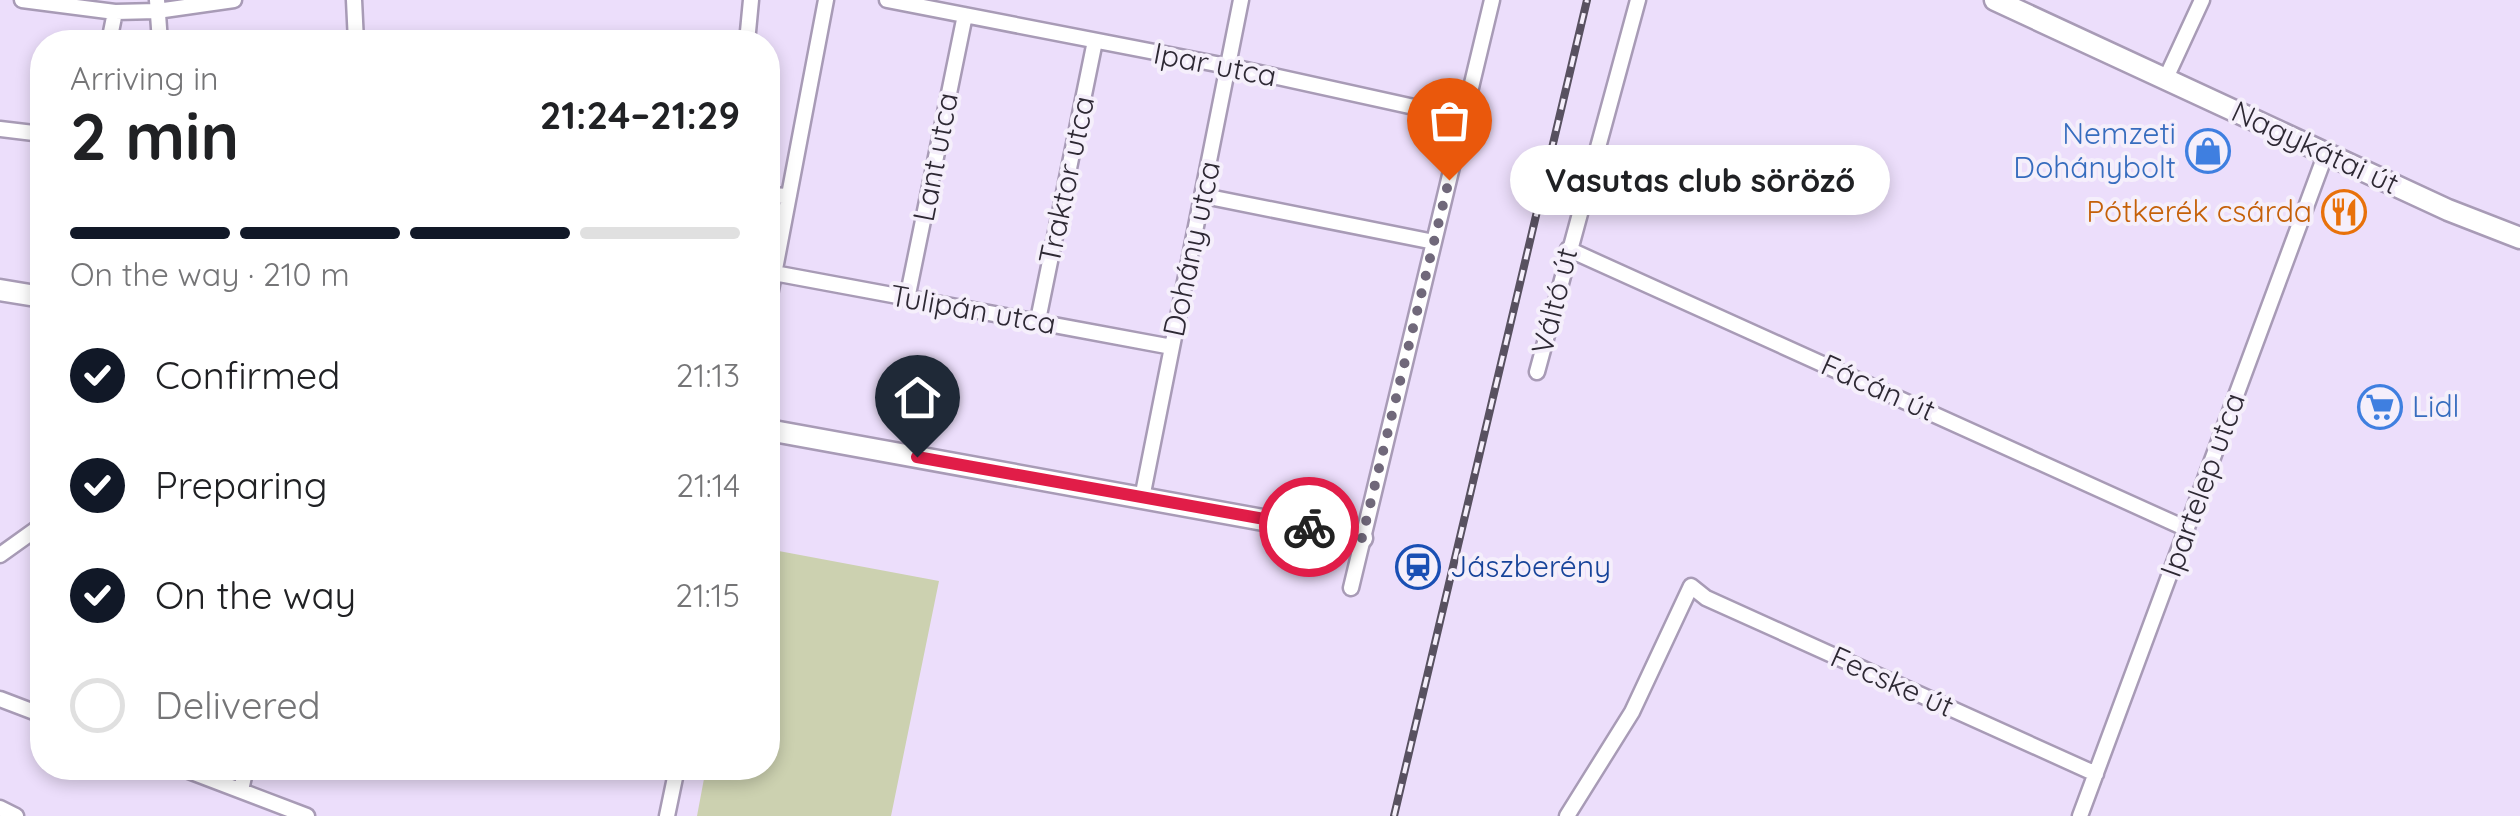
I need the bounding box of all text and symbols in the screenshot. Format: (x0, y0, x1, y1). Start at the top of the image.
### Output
street label: Ipar utca (1150, 33, 1280, 95)
text: Arriving in (70, 58, 219, 98)
pin (1407, 78, 1492, 181)
street label: Lant utca (904, 89, 966, 225)
text: 21:24–21:29 (540, 91, 740, 139)
street label: Traktor utca (1030, 92, 1102, 267)
street label: Nagykátai út (2226, 92, 2405, 202)
icon: bag (1422, 93, 1477, 148)
text: 2 min (70, 95, 239, 176)
place label: Nemzeti Dohánybolt (2013, 114, 2176, 186)
shop icon: Nemzeti Dohánybolt (2185, 128, 2231, 174)
callout: Vasutas club söröző (1509, 145, 1889, 215)
street label: Dohány utca (1154, 158, 1228, 340)
text: Vasutas club söröző (1545, 160, 1855, 200)
restaurant icon: Pótkerék csárda (2321, 189, 2367, 235)
place label: Pótkerék csárda (2086, 192, 2312, 230)
street label: Váltó út (1522, 244, 1586, 358)
text: On the way · 210 m (70, 254, 350, 294)
street label: Tulipán utca (887, 276, 1059, 342)
street label: Fácán út (1815, 345, 1941, 429)
icon: check (70, 348, 125, 403)
text: Confirmed (155, 351, 340, 399)
text: 21:13 (676, 355, 740, 395)
pin (875, 355, 960, 458)
icon: home (890, 370, 945, 425)
supermarket icon: Lidl (2357, 384, 2403, 430)
street label: Ipartelep utca (2151, 387, 2253, 582)
place label: Lidl (2412, 387, 2459, 425)
icon: check (70, 458, 125, 513)
text: Preparing (155, 461, 327, 509)
text: 21:14 (676, 465, 740, 505)
courier (1259, 477, 1359, 577)
icon: bike (1282, 500, 1337, 555)
station icon: Jászberény (1395, 544, 1441, 590)
place label: Jászberény (1450, 547, 1611, 585)
icon: check (70, 568, 125, 623)
text: On the way (155, 571, 356, 619)
text: 21:15 (675, 575, 740, 615)
street label: Fecske út (1825, 637, 1960, 725)
text: Delivered (155, 681, 321, 729)

